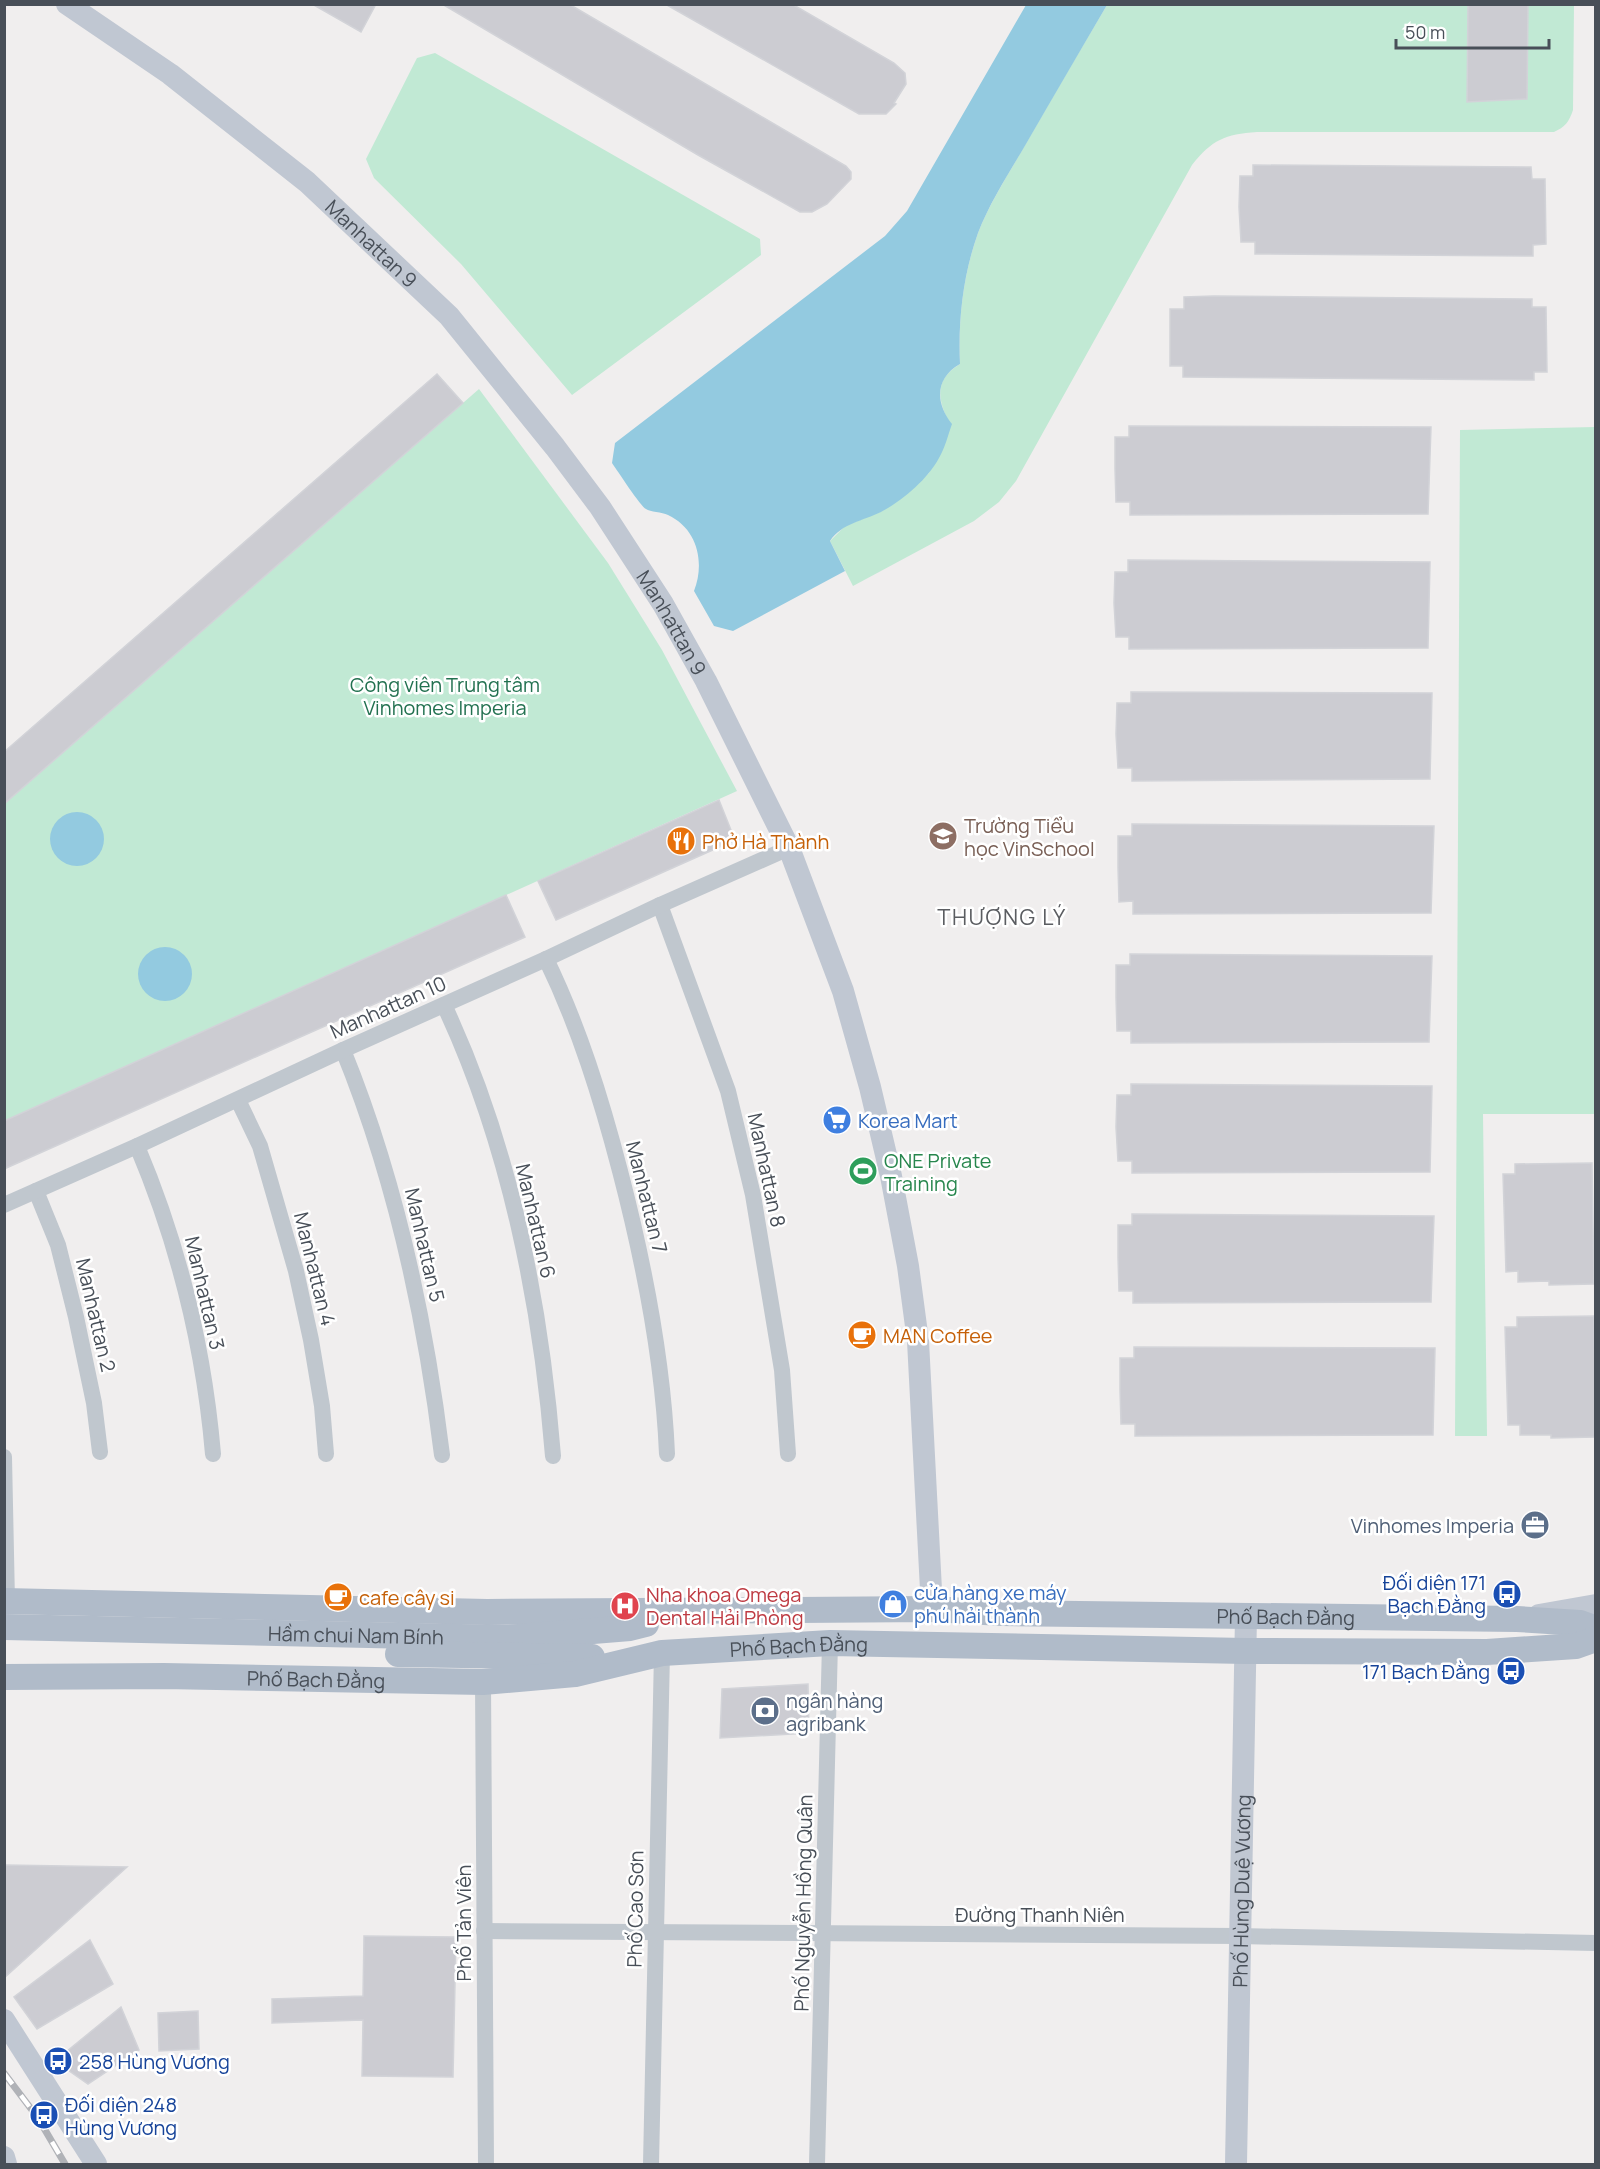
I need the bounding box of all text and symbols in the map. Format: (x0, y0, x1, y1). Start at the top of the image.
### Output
scale bar (1396, 12, 1549, 50)
text: 50 m (1405, 20, 1445, 44)
street label: Manhattan 9 (320, 193, 424, 293)
street label: Manhattan 9 (631, 565, 713, 680)
park label: Công viên Trung tâm Vinhomes Imperia (350, 671, 540, 721)
place label: Trường Tiểu học VinSchool (964, 812, 1095, 862)
school or university icon: Trường Tiểu học VinSchool (927, 820, 959, 852)
restaurant icon: Phở Hà Thành (665, 825, 697, 857)
place label: Phở Hà Thành (702, 828, 829, 855)
district label: THƯỢNG LÝ (937, 902, 1067, 932)
street label: Manhattan 10 (326, 969, 450, 1045)
supermarket icon: Korea Mart (821, 1104, 853, 1136)
place label: Korea Mart (858, 1107, 958, 1134)
street label: Manhattan 8 (742, 1110, 792, 1230)
street label: Manhattan 7 (620, 1138, 674, 1256)
place label: ONE Private Training (884, 1147, 992, 1197)
sports icon: ONE Private Training (847, 1155, 879, 1187)
street label: Manhattan 6 (510, 1161, 562, 1281)
street label: Manhattan 5 (399, 1185, 451, 1305)
street label: Manhattan 4 (288, 1209, 342, 1329)
street label: Manhattan 3 (179, 1234, 231, 1352)
street label: Manhattan 2 (70, 1255, 122, 1375)
cafe icon: MAN Coffee (846, 1319, 878, 1351)
place label: MAN Coffee (883, 1322, 993, 1349)
office icon: Vinhomes Imperia (1519, 1509, 1551, 1541)
place label: Vinhomes Imperia (1351, 1512, 1514, 1539)
place label: Đối diện 171 Bạch Đằng (1383, 1569, 1486, 1619)
bus stop icon: Đối diện 171 Bạch Đằng (1491, 1578, 1523, 1610)
place label: cửa hàng xe máy phú hải thành (914, 1579, 1067, 1629)
cafe icon: cafe cây si (322, 1581, 354, 1613)
place label: Nha khoa Omega Dental Hải Phòng (646, 1581, 803, 1631)
place label: cafe cây si (359, 1584, 455, 1611)
shop icon: cửa hàng xe máy phú hải thành (877, 1588, 909, 1620)
hospital icon: Nha khoa Omega Dental Hải Phòng (609, 1590, 641, 1622)
street label: Phố Bạch Đằng (1216, 1602, 1355, 1631)
street label: Hầm chui Nam Bính (268, 1619, 444, 1650)
street label: Phố Bạch Đằng (729, 1629, 868, 1662)
bus stop icon: 171 Bạch Đằng (1495, 1655, 1527, 1687)
place label: 171 Bạch Đằng (1362, 1658, 1490, 1685)
street label: Phố Bạch Đằng (247, 1664, 385, 1694)
place label: ngân hàng agribank (786, 1687, 883, 1737)
bank icon: ngân hàng agribank (749, 1695, 781, 1727)
street label: Phố Nguyễn Hồng Quân (788, 1794, 818, 2012)
street label: Phố Hùng Duệ Vương (1226, 1794, 1256, 1988)
street label: Phố Cao Sơn (620, 1850, 650, 1968)
street label: Phố Tản Viên (450, 1865, 477, 1981)
street label: Đường Thanh Niên (955, 1901, 1125, 1928)
bus stop icon: 258 Hùng Vương (42, 2045, 74, 2077)
place label: 258 Hùng Vương (79, 2048, 230, 2075)
place label: Đối diện 248 Hùng Vương (65, 2091, 177, 2141)
bus stop icon: Đối diện 248 Hùng Vương (28, 2099, 60, 2131)

